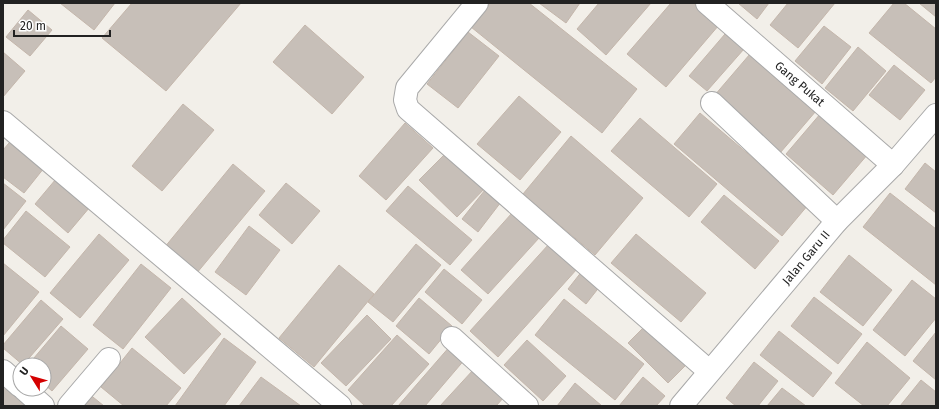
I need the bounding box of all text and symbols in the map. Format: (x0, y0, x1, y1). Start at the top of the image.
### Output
scale bar (14, 12, 110, 38)
text: 20 m (20, 19, 46, 33)
street label: Gang Pukat (772, 58, 828, 110)
street label: Jalan Garu II (779, 228, 833, 288)
north arrow (12, 357, 52, 397)
text: U (17, 365, 32, 378)

